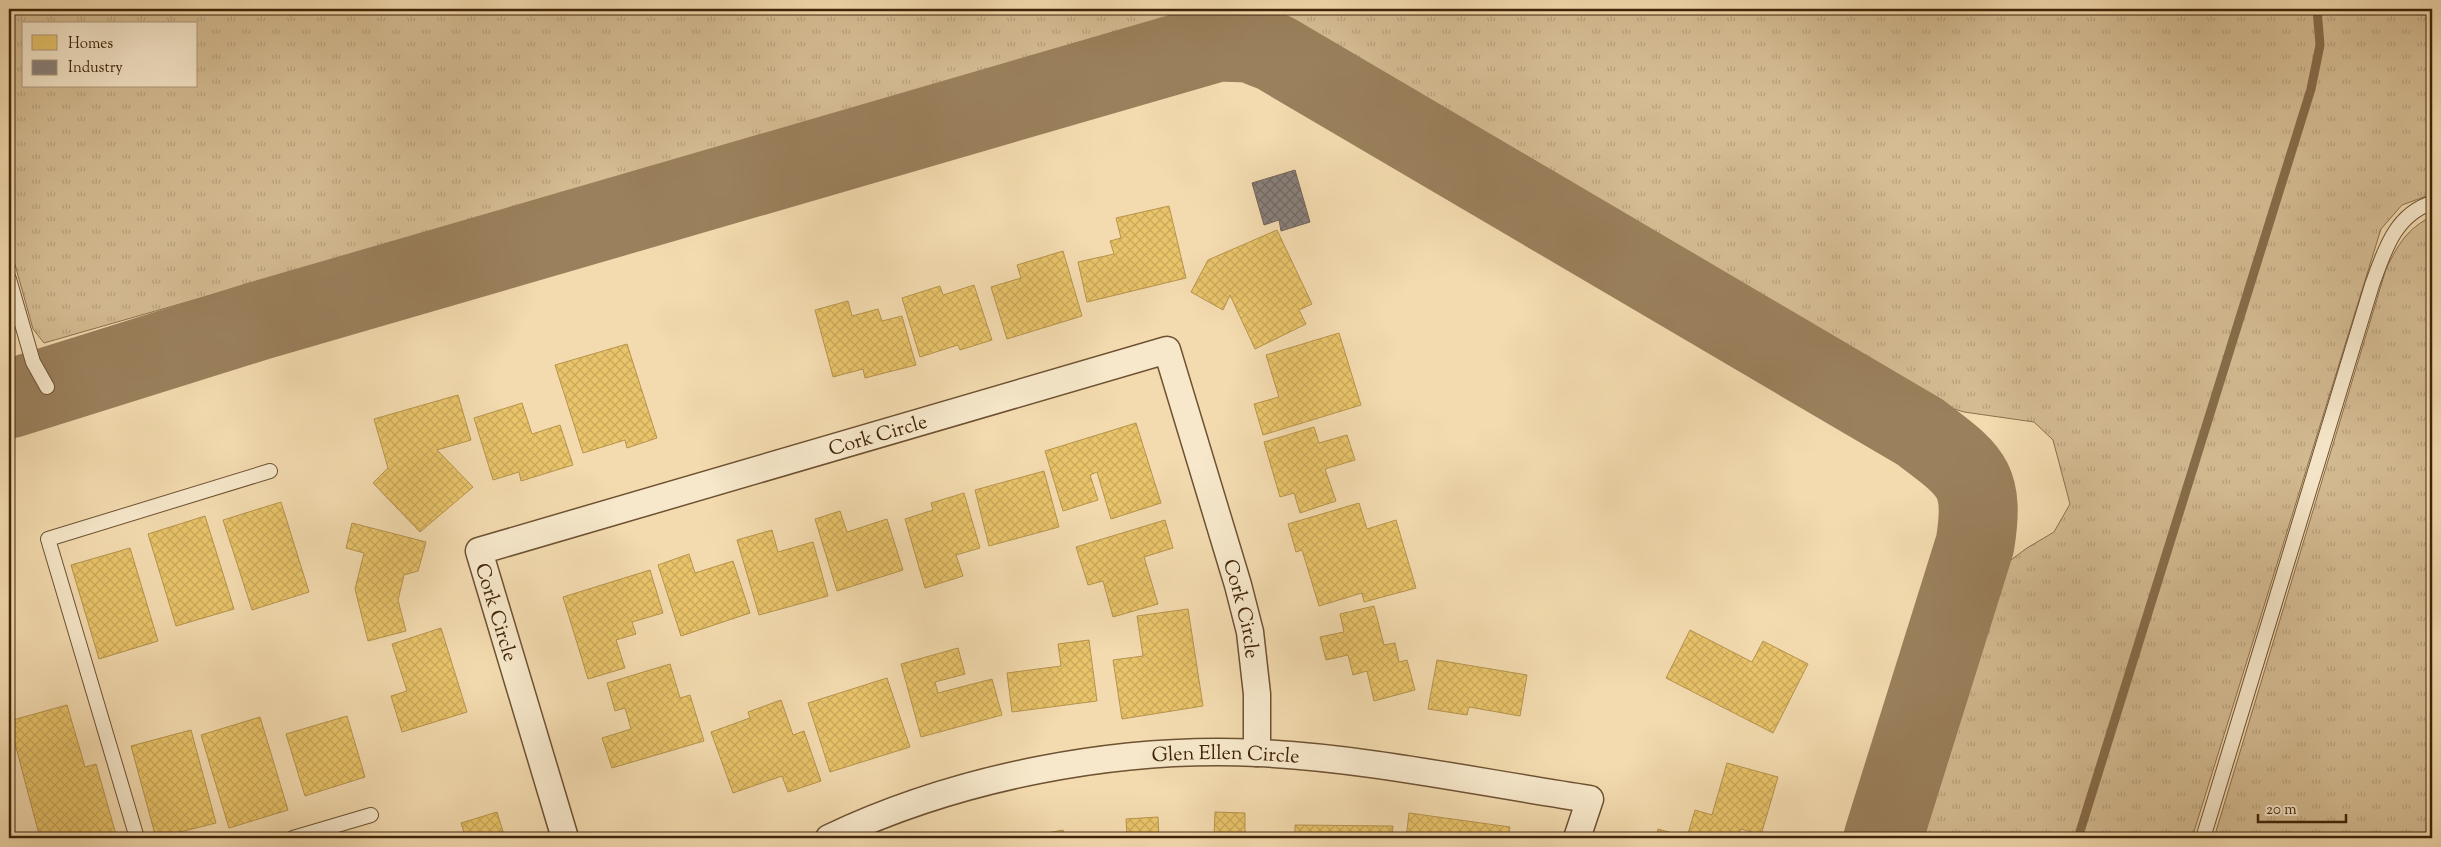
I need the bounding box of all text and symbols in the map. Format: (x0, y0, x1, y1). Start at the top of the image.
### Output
legend (22, 22, 198, 88)
text: Homes (68, 34, 113, 55)
text: Industry (68, 58, 123, 79)
street label: Cork Circle (826, 409, 931, 465)
street label: Cork Circle (1214, 556, 1265, 660)
street label: Cork Circle (466, 560, 523, 666)
street label: Glen Ellen Circle (1151, 740, 1301, 773)
scale bar (2258, 792, 2346, 824)
text: 20 m (2266, 800, 2297, 821)

